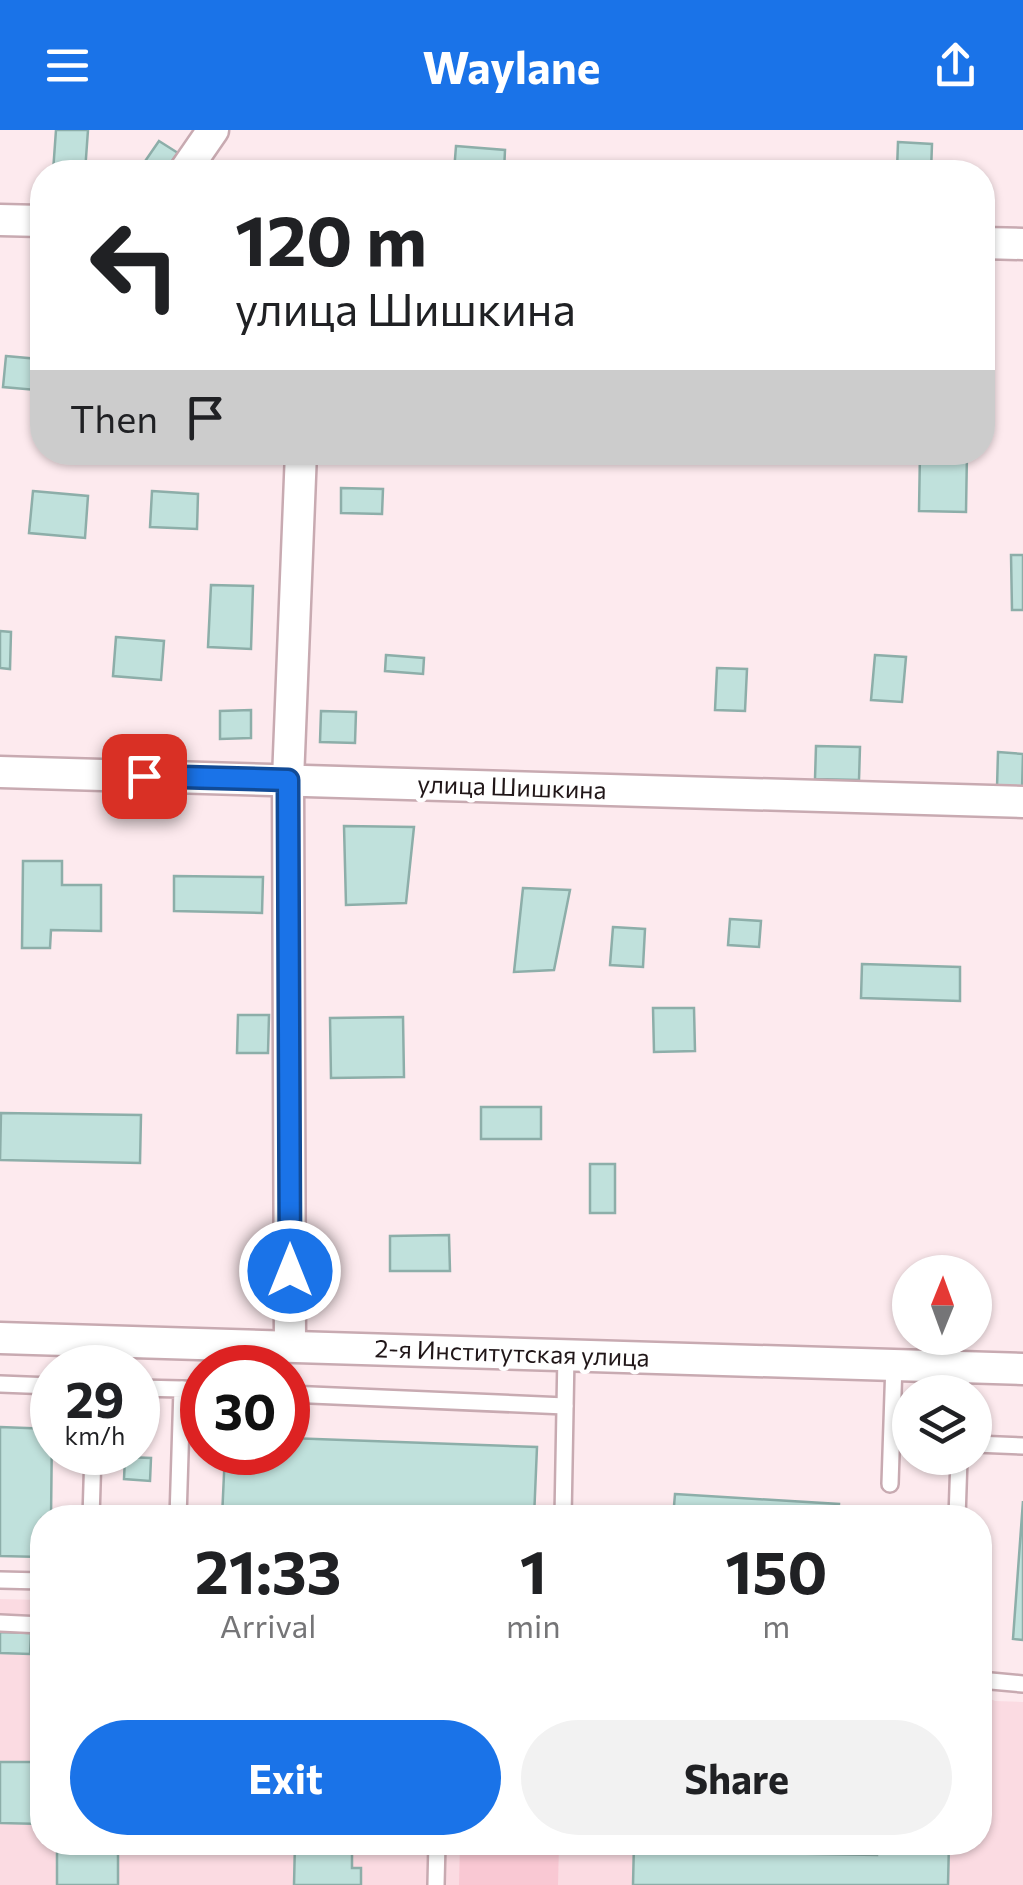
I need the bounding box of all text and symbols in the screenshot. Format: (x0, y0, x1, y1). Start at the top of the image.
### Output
icon: menu (40, 38, 95, 93)
text: Waylane (422, 38, 601, 93)
icon: share (928, 38, 983, 93)
text: 120 m (235, 195, 427, 280)
icon: left (70, 200, 200, 330)
text: улица Шишкина (235, 280, 576, 335)
icon: arrive (178, 390, 233, 445)
text: Then (70, 394, 158, 441)
pin (102, 734, 187, 819)
icon: arrive (117, 749, 172, 804)
street label: улица Шишкина (417, 768, 607, 804)
position arrow (238, 1219, 342, 1323)
north arrow (892, 1255, 992, 1355)
map controls (892, 1255, 992, 1475)
street label: 2-я Институтская улица (374, 1332, 650, 1372)
speed limit sign: 30 (180, 1345, 310, 1475)
text: 29 (65, 1367, 124, 1428)
button: layers (892, 1375, 992, 1475)
text: km/h (65, 1420, 125, 1450)
text: 21:33 (195, 1533, 341, 1606)
text: 1 (520, 1533, 547, 1606)
text: 150 (725, 1533, 827, 1606)
text: Arrival (220, 1605, 316, 1645)
text: min (506, 1605, 561, 1645)
text: m (762, 1605, 790, 1645)
button: Exit (70, 1720, 501, 1835)
button: Share (521, 1720, 952, 1835)

